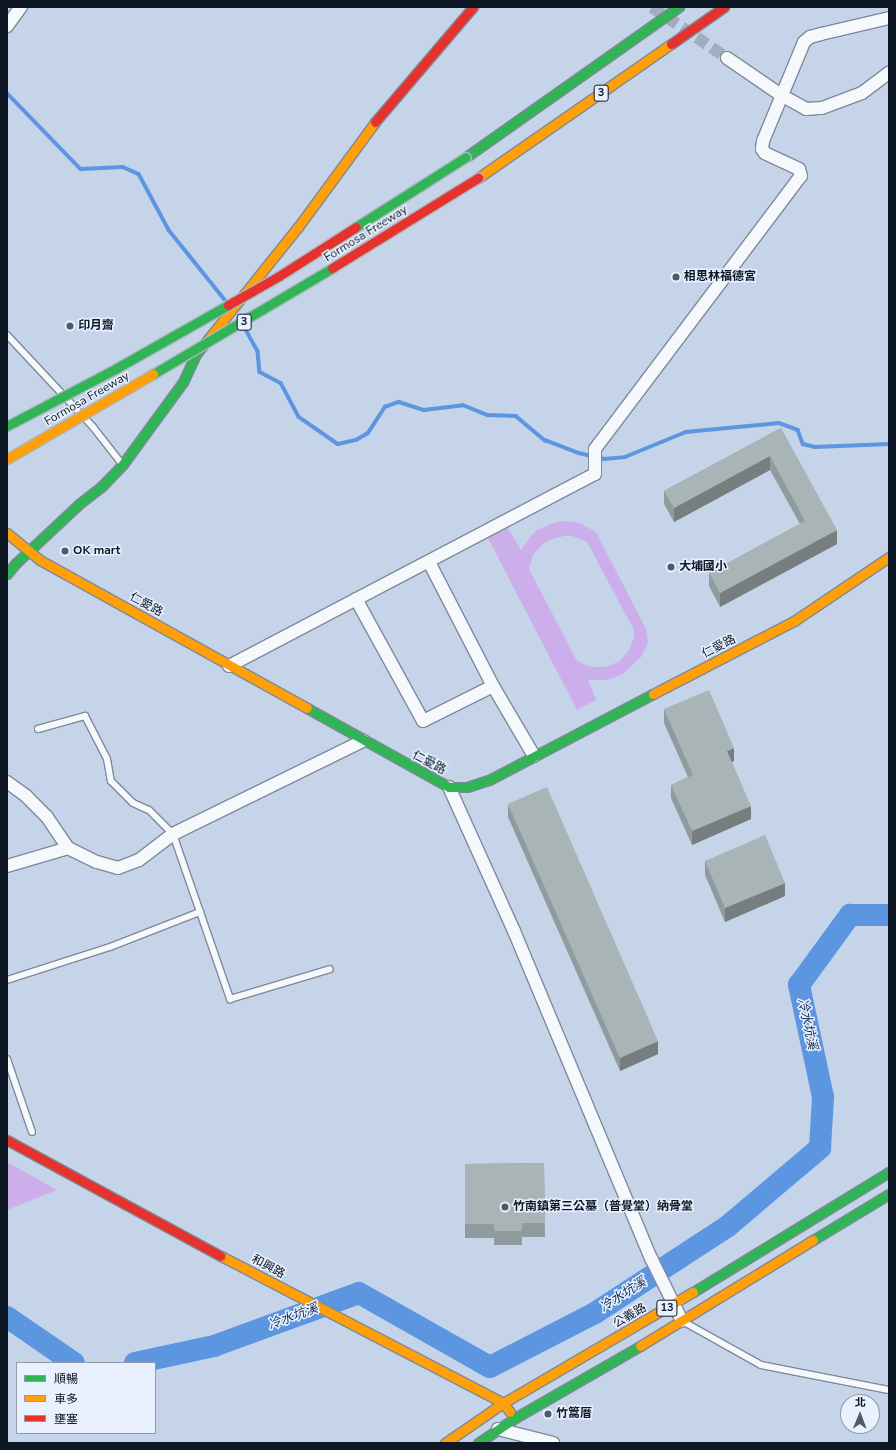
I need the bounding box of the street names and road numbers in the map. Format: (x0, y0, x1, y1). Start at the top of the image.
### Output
road number: 3 (593, 84, 609, 102)
street label: Formosa Freeway (322, 203, 410, 265)
road number: 3 (236, 313, 252, 331)
street label: Formosa Freeway (42, 369, 132, 429)
street label: 仁愛路 (127, 590, 165, 620)
street label: 仁愛路 (700, 632, 738, 662)
street label: 仁愛路 (410, 748, 448, 778)
street label: 和興路 (249, 1252, 287, 1282)
road number: 13 (656, 1299, 678, 1317)
street label: 公義路 (611, 1301, 649, 1331)

